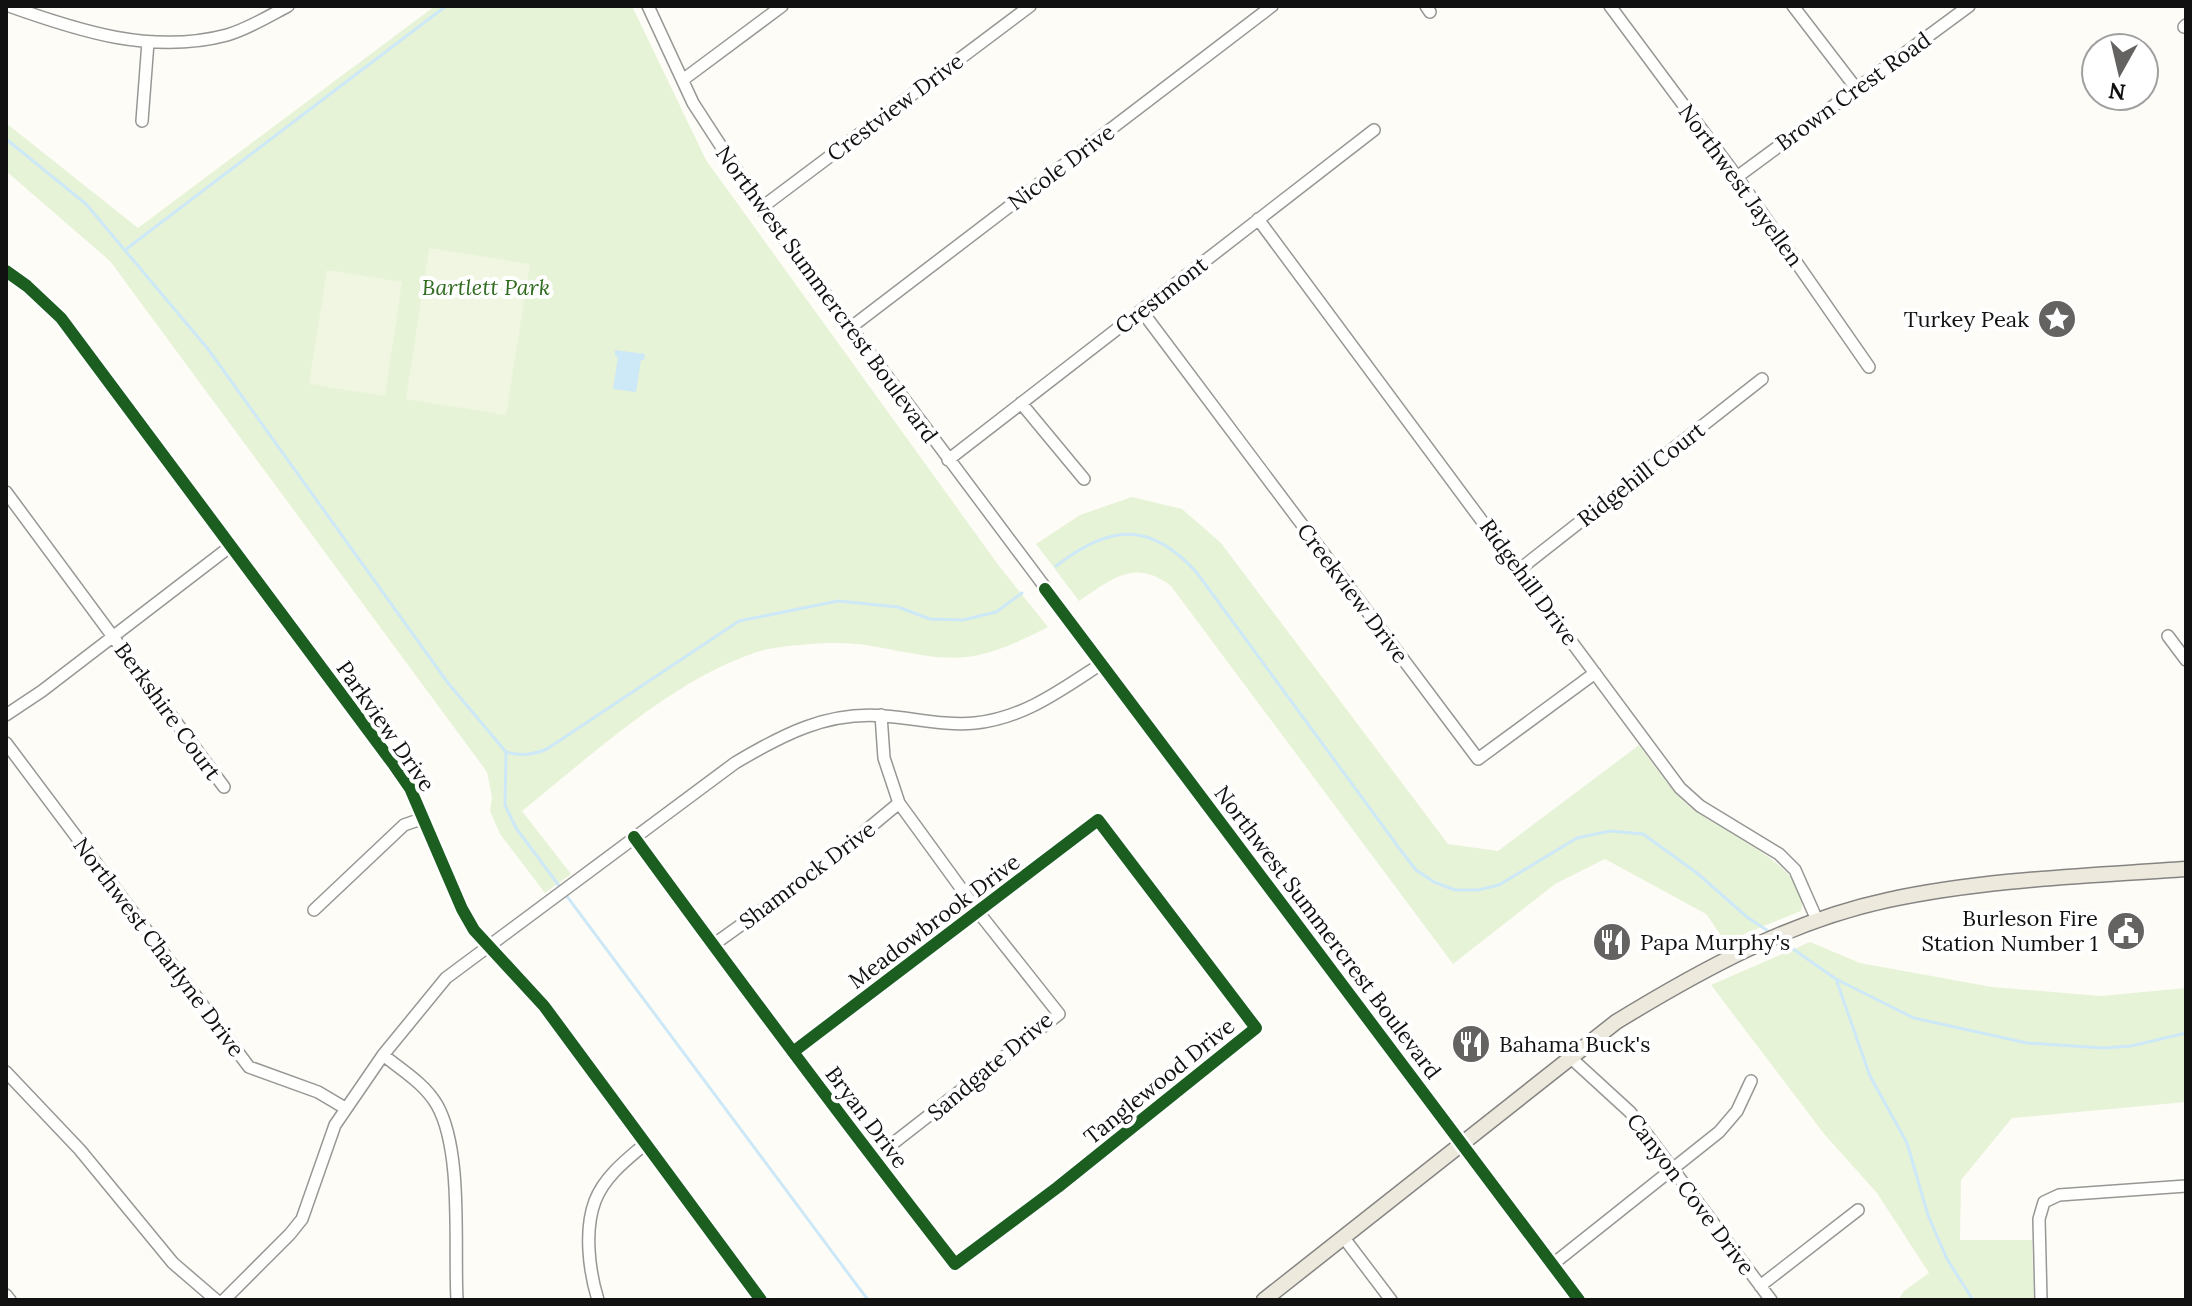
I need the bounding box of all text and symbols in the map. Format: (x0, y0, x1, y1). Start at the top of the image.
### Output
street label: Brown Crest Road (1770, 25, 1936, 157)
north arrow (2080, 32, 2160, 112)
street label: Crestview Drive (821, 47, 969, 167)
text: N (2107, 77, 2128, 107)
street label: Northwest Jayellen (1673, 98, 1809, 272)
street label: Nicole Drive (1002, 118, 1120, 216)
street label: Northwest Summercrest Boulevard (710, 140, 944, 448)
street label: Crestmont (1109, 250, 1213, 340)
park label: Bartlett Park (422, 273, 550, 301)
place icon: Turkey Peak (2036, 298, 2078, 340)
place label: Turkey Peak (1904, 305, 2029, 333)
street label: Ridgehill Court (1572, 415, 1711, 532)
street label: Ridgehill Drive (1474, 513, 1584, 651)
street label: Creekview Drive (1291, 518, 1415, 669)
street label: Berkshire Court (109, 637, 228, 786)
street label: Parkview Drive (331, 655, 441, 797)
street label: Northwest Summercrest Boulevard (1208, 780, 1448, 1084)
street label: Shamrock Drive (733, 815, 881, 935)
street label: Northwest Charlyne Drive (67, 832, 251, 1062)
street label: Meadowbrook Drive (843, 847, 1025, 995)
place label: Burleson Fire Station Number 1 (1922, 904, 2098, 957)
public building icon: Burleson Fire Station Number 1 (2105, 910, 2147, 952)
restaurant icon: Papa Murphy's (1591, 921, 1633, 963)
place label: Papa Murphy's (1640, 928, 1790, 956)
street label: Sandgate Drive (922, 1005, 1058, 1127)
street label: Tanglewood Drive (1078, 1012, 1240, 1150)
restaurant icon: Bahama Buck's (1450, 1023, 1492, 1065)
place label: Bahama Buck's (1499, 1030, 1650, 1058)
street label: Bryan Drive (820, 1060, 914, 1174)
street label: Canyon Cove Drive (1621, 1108, 1761, 1280)

